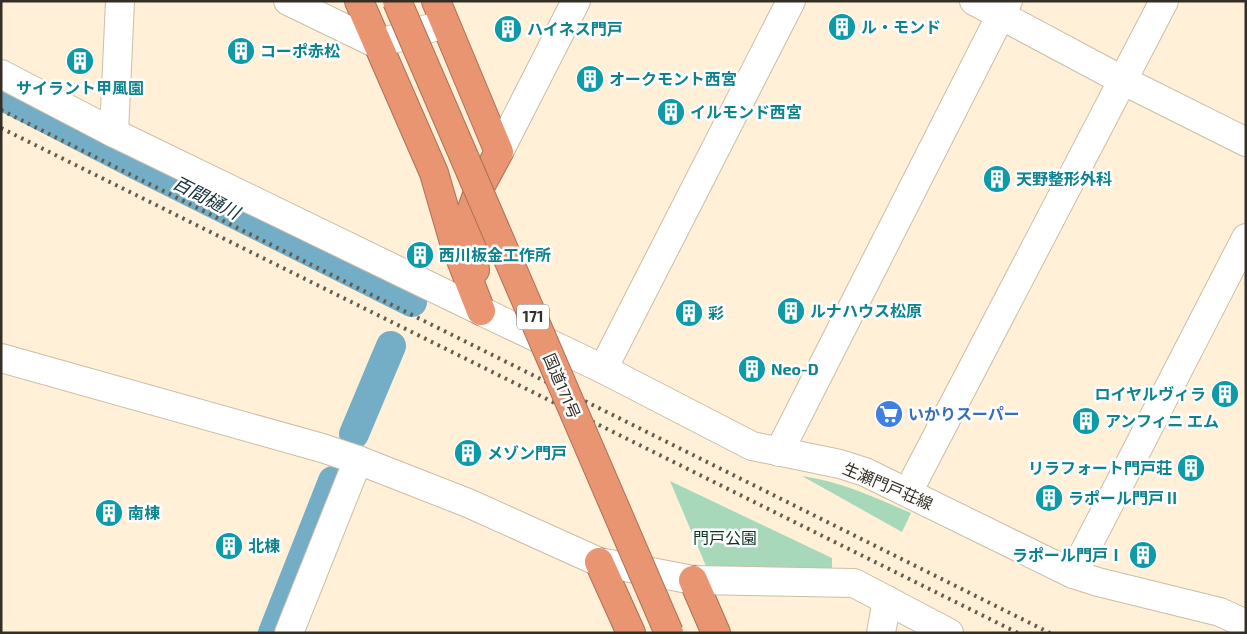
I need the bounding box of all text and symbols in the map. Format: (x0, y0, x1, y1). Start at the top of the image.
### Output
building icon: ル・モンド (827, 12, 857, 42)
building icon: ハイネス門戸 (493, 14, 523, 44)
place label: ル・モンド (861, 17, 941, 36)
place label: ハイネス門戸 (527, 19, 623, 38)
building icon: コーポ赤松 (226, 36, 256, 66)
place label: コーポ赤松 (260, 41, 340, 60)
building icon: サイラント甲風園 (65, 46, 95, 76)
building icon: オークモント西宮 (575, 64, 605, 94)
place label: オークモント西宮 (609, 69, 737, 88)
place label: サイラント甲風園 (16, 78, 144, 97)
building icon: イルモンド西宮 (656, 97, 686, 127)
place label: イルモンド西宮 (690, 102, 802, 121)
building icon: 天野整形外科 (982, 164, 1012, 194)
place label: 天野整形外科 (1016, 169, 1112, 188)
water label: 百間樋川 (169, 171, 245, 224)
building icon: 西川板金工作所 (405, 240, 435, 270)
place label: 西川板金工作所 (439, 245, 551, 264)
building icon: ルナハウス松原 (776, 296, 806, 326)
building icon: 彩 (674, 298, 704, 328)
place label: ルナハウス松原 (810, 301, 922, 320)
place label: 彩 (708, 303, 724, 322)
road number: 171 (517, 304, 549, 330)
street label: 国道171号 (540, 350, 585, 421)
building icon: Neo-D (737, 354, 767, 384)
place label: Neo-D (771, 359, 819, 378)
building icon: ロイヤルヴィラ (1210, 379, 1240, 409)
place label: ロイヤルヴィラ (1094, 384, 1206, 403)
supermarket icon: いかりスーパー (874, 399, 904, 429)
place label: いかりスーパー (908, 404, 1020, 423)
building icon: アンフィニ エム (1071, 406, 1101, 436)
place label: アンフィニ エム (1105, 411, 1219, 430)
building icon: メゾン門戸 (453, 438, 483, 468)
place label: メゾン門戸 (487, 443, 567, 462)
building icon: リラフォート門戸荘 (1176, 453, 1206, 483)
street label: 生瀬門戸荘線 (840, 458, 936, 513)
place label: リラフォート門戸荘 (1028, 458, 1172, 477)
building icon: ラポール門戸Ⅱ (1034, 483, 1064, 513)
place label: ラポール門戸Ⅱ (1068, 488, 1180, 507)
building icon: 南棟 (94, 498, 124, 528)
place label: 南棟 (128, 503, 160, 522)
park label: 門戸公園 (693, 528, 757, 547)
building icon: 北棟 (214, 531, 244, 561)
place label: 北棟 (248, 536, 280, 555)
building icon: ラポール門戸Ⅰ (1128, 540, 1158, 570)
place label: ラポール門戸Ⅰ (1012, 545, 1124, 564)

